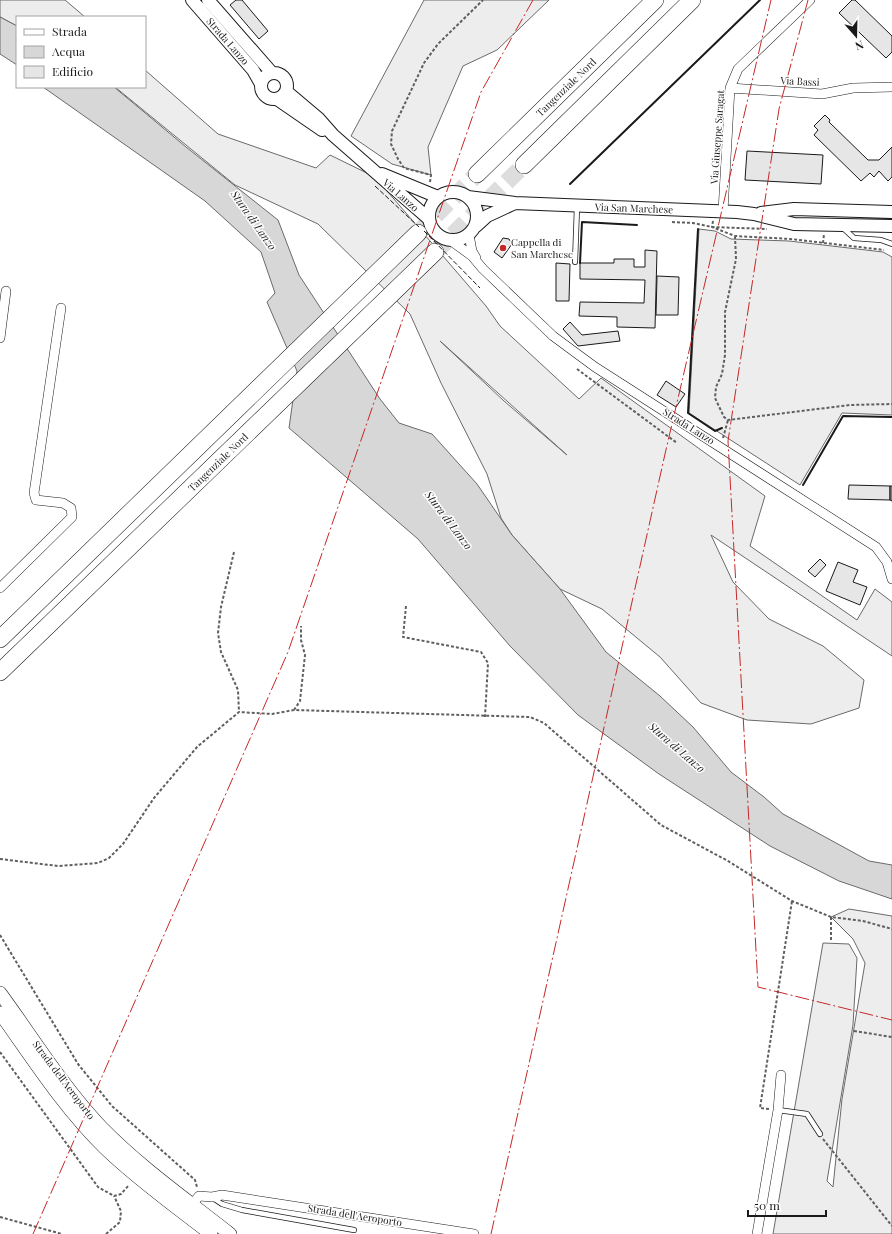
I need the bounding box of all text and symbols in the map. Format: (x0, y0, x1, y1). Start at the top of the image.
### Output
street label: Strada Lanzo (203, 14, 253, 68)
legend (16, 16, 146, 88)
north arrow (836, 16, 876, 56)
text: Strada (52, 23, 87, 39)
text: N (853, 37, 866, 54)
text: Acqua (51, 43, 85, 59)
street label: Tangenziale Nord (533, 55, 599, 119)
text: Edificio (52, 63, 94, 79)
street label: Via Bassi (779, 73, 820, 89)
street label: Via Giuseppe Saragat (707, 89, 727, 186)
street label: Via Lanzo (379, 175, 422, 215)
water label: Stura di Lanzo (227, 186, 280, 253)
street label: Via San Marchese (594, 200, 673, 216)
place label: Cappella di San Marchese (511, 235, 573, 261)
marker: Cappella di San Marchese (498, 243, 508, 253)
street label: Strada Lanzo (660, 405, 718, 448)
street label: Tangenziale Nord (185, 430, 251, 494)
water label: Stura di Lanzo (421, 487, 476, 552)
water label: Stura di Lanzo (645, 718, 708, 776)
street label: Strada dell'Aeroporto (30, 1038, 99, 1123)
scale bar (748, 1192, 826, 1218)
text: 50 m (754, 1197, 780, 1213)
street label: Strada dell'Aeroporto (307, 1201, 404, 1229)

